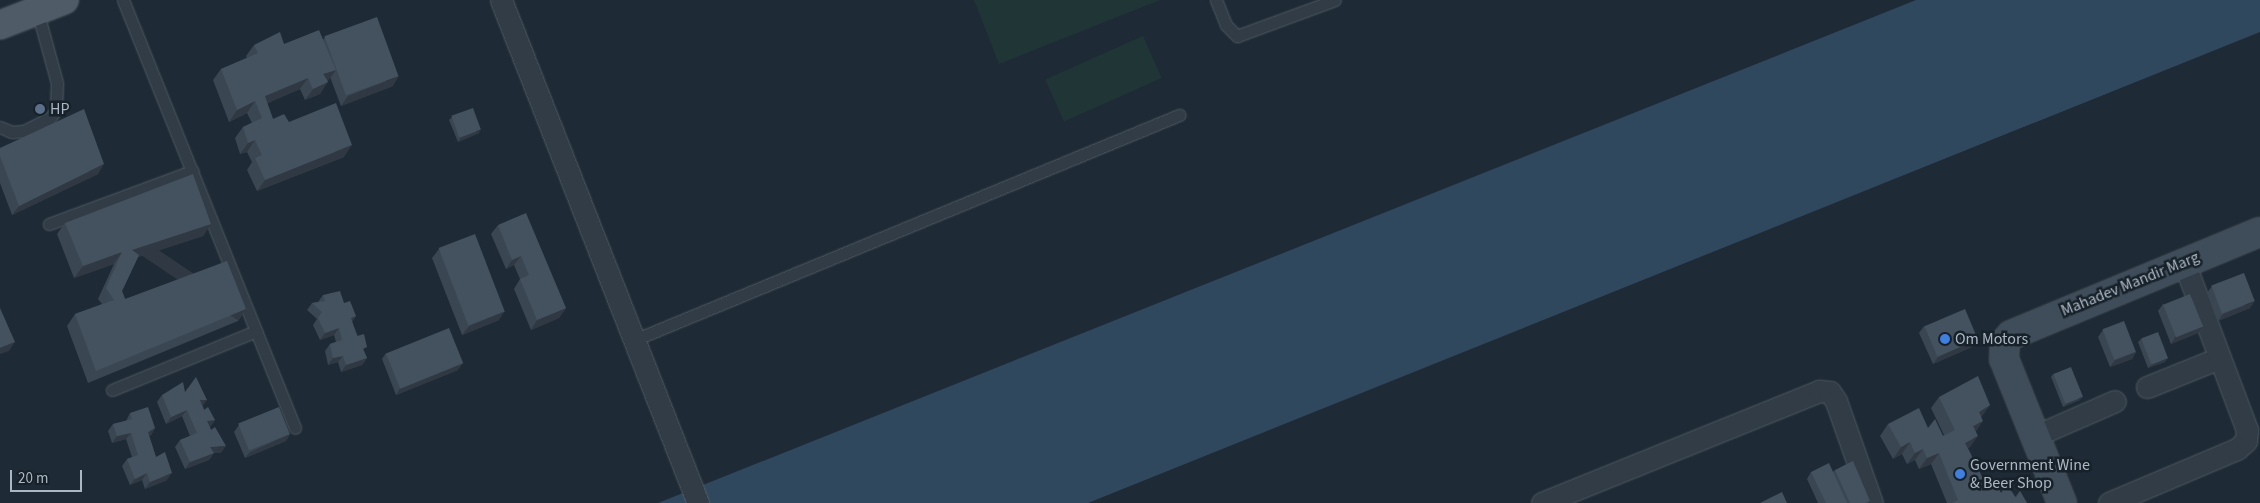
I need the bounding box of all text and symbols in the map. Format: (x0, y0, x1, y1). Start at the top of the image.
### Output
place label: HP (50, 99, 69, 119)
marker: HP (34, 103, 46, 115)
street label: Mahadev Mandir Marg (2058, 248, 2202, 320)
place label: Om Motors (1955, 329, 2028, 349)
marker: Om Motors (1939, 333, 1951, 345)
place label: Government Wine & Beer Shop (1970, 455, 2090, 493)
scale bar (12, 460, 85, 492)
text: 20 m (18, 468, 48, 489)
marker: Government Wine & Beer Shop (1954, 468, 1966, 480)

